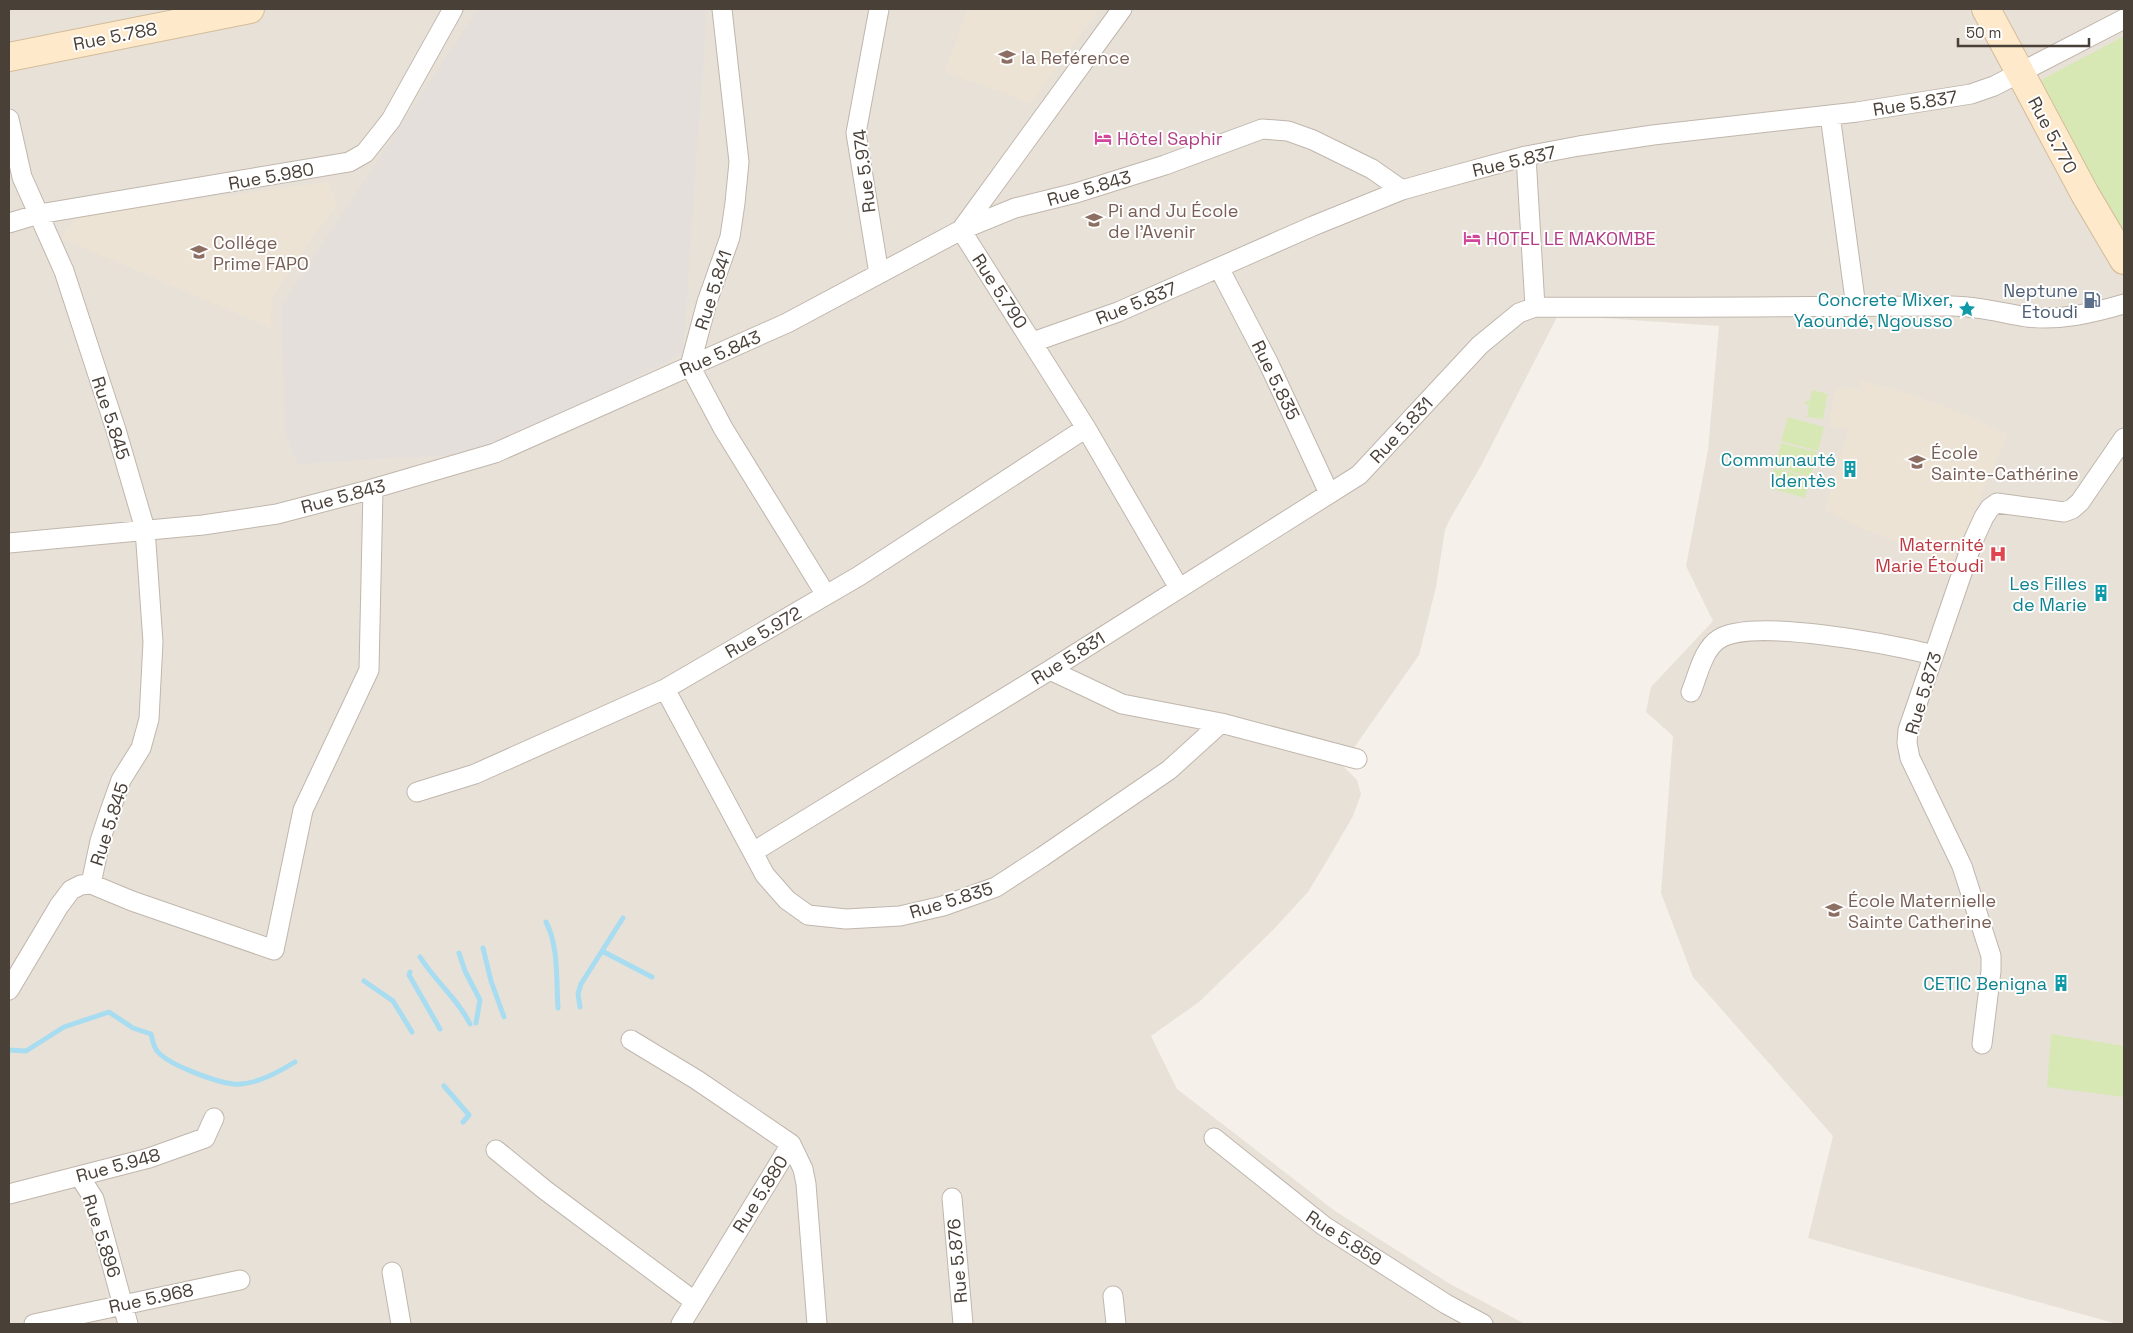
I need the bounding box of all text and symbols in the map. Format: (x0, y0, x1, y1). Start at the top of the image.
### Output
scale bar (1958, 15, 2089, 47)
street label: Rue 5.788 (71, 17, 159, 55)
text: 50 m (1966, 23, 2001, 42)
place label: la Reférence (1021, 46, 1130, 69)
school or university icon: la Reférence (997, 47, 1017, 67)
street label: Rue 5.837 (1871, 85, 1959, 121)
street label: Rue 5.770 (2023, 92, 2083, 178)
place label: Hôtel Saphir (1117, 127, 1223, 150)
street label: Rue 5.974 (847, 128, 881, 214)
hotel icon: Hôtel Saphir (1093, 128, 1113, 148)
street label: Rue 5.837 (1470, 140, 1558, 182)
street label: Rue 5.980 (226, 157, 316, 195)
street label: Rue 5.843 (1044, 165, 1134, 211)
place label: Pi and Ju École de l'Avenir (1108, 199, 1238, 243)
school or university icon: Pi and Ju École de l'Avenir (1084, 210, 1104, 230)
place label: HOTEL LE MAKOMBE (1486, 227, 1656, 250)
hotel icon: HOTEL LE MAKOMBE (1462, 228, 1482, 248)
place label: Collége Prime FAPO (213, 231, 309, 275)
school or university icon: Collége Prime FAPO (189, 242, 209, 262)
street label: Rue 5.841 (689, 247, 737, 333)
street label: Rue 5.790 (967, 249, 1033, 333)
street label: Rue 5.837 (1092, 276, 1180, 330)
place label: Neptune Etoudi (2003, 279, 2078, 323)
place label: Concrete Mixer, Yaoundé, Ngousso (1794, 288, 1953, 332)
fuel station icon: Neptune Etoudi (2082, 290, 2102, 310)
place icon: Concrete Mixer, Yaoundé, Ngousso (1957, 299, 1977, 319)
street label: Rue 5.843 (676, 325, 764, 381)
street label: Rue 5.835 (1247, 336, 1305, 424)
street label: Rue 5.845 (87, 373, 135, 463)
street label: Rue 5.831 (1365, 392, 1437, 468)
place label: École Sainte-Cathérine (1931, 441, 2079, 485)
place label: Communauté Identès (1721, 448, 1836, 492)
school or university icon: École Sainte-Cathérine (1907, 452, 1927, 472)
building icon: Communauté Identès (1840, 459, 1860, 479)
street label: Rue 5.843 (298, 474, 388, 518)
place label: Maternité Marie Étoudi (1875, 533, 1984, 577)
hospital icon: Maternité Marie Étoudi (1988, 544, 2008, 564)
place label: Les Filles de Marie (2009, 572, 2087, 616)
building icon: Les Filles de Marie (2091, 583, 2111, 603)
street label: Rue 5.972 (721, 601, 805, 663)
street label: Rue 5.831 (1027, 626, 1109, 690)
street label: Rue 5.873 (1900, 649, 1946, 737)
street label: Rue 5.845 (85, 779, 133, 869)
street label: Rue 5.835 (907, 876, 995, 924)
place label: École Maternielle Sainte Catherine (1848, 889, 1996, 933)
school or university icon: École Maternielle Sainte Catherine (1824, 900, 1844, 920)
place label: CETIC Benigna (1923, 972, 2047, 995)
building icon: CETIC Benigna (2051, 973, 2071, 993)
street label: Rue 5.948 (73, 1143, 163, 1187)
street label: Rue 5.880 (727, 1151, 793, 1237)
street label: Rue 5.896 (78, 1191, 126, 1281)
street label: Rue 5.859 (1302, 1205, 1386, 1271)
street label: Rue 5.876 (942, 1218, 972, 1304)
street label: Rue 5.968 (106, 1278, 196, 1318)

